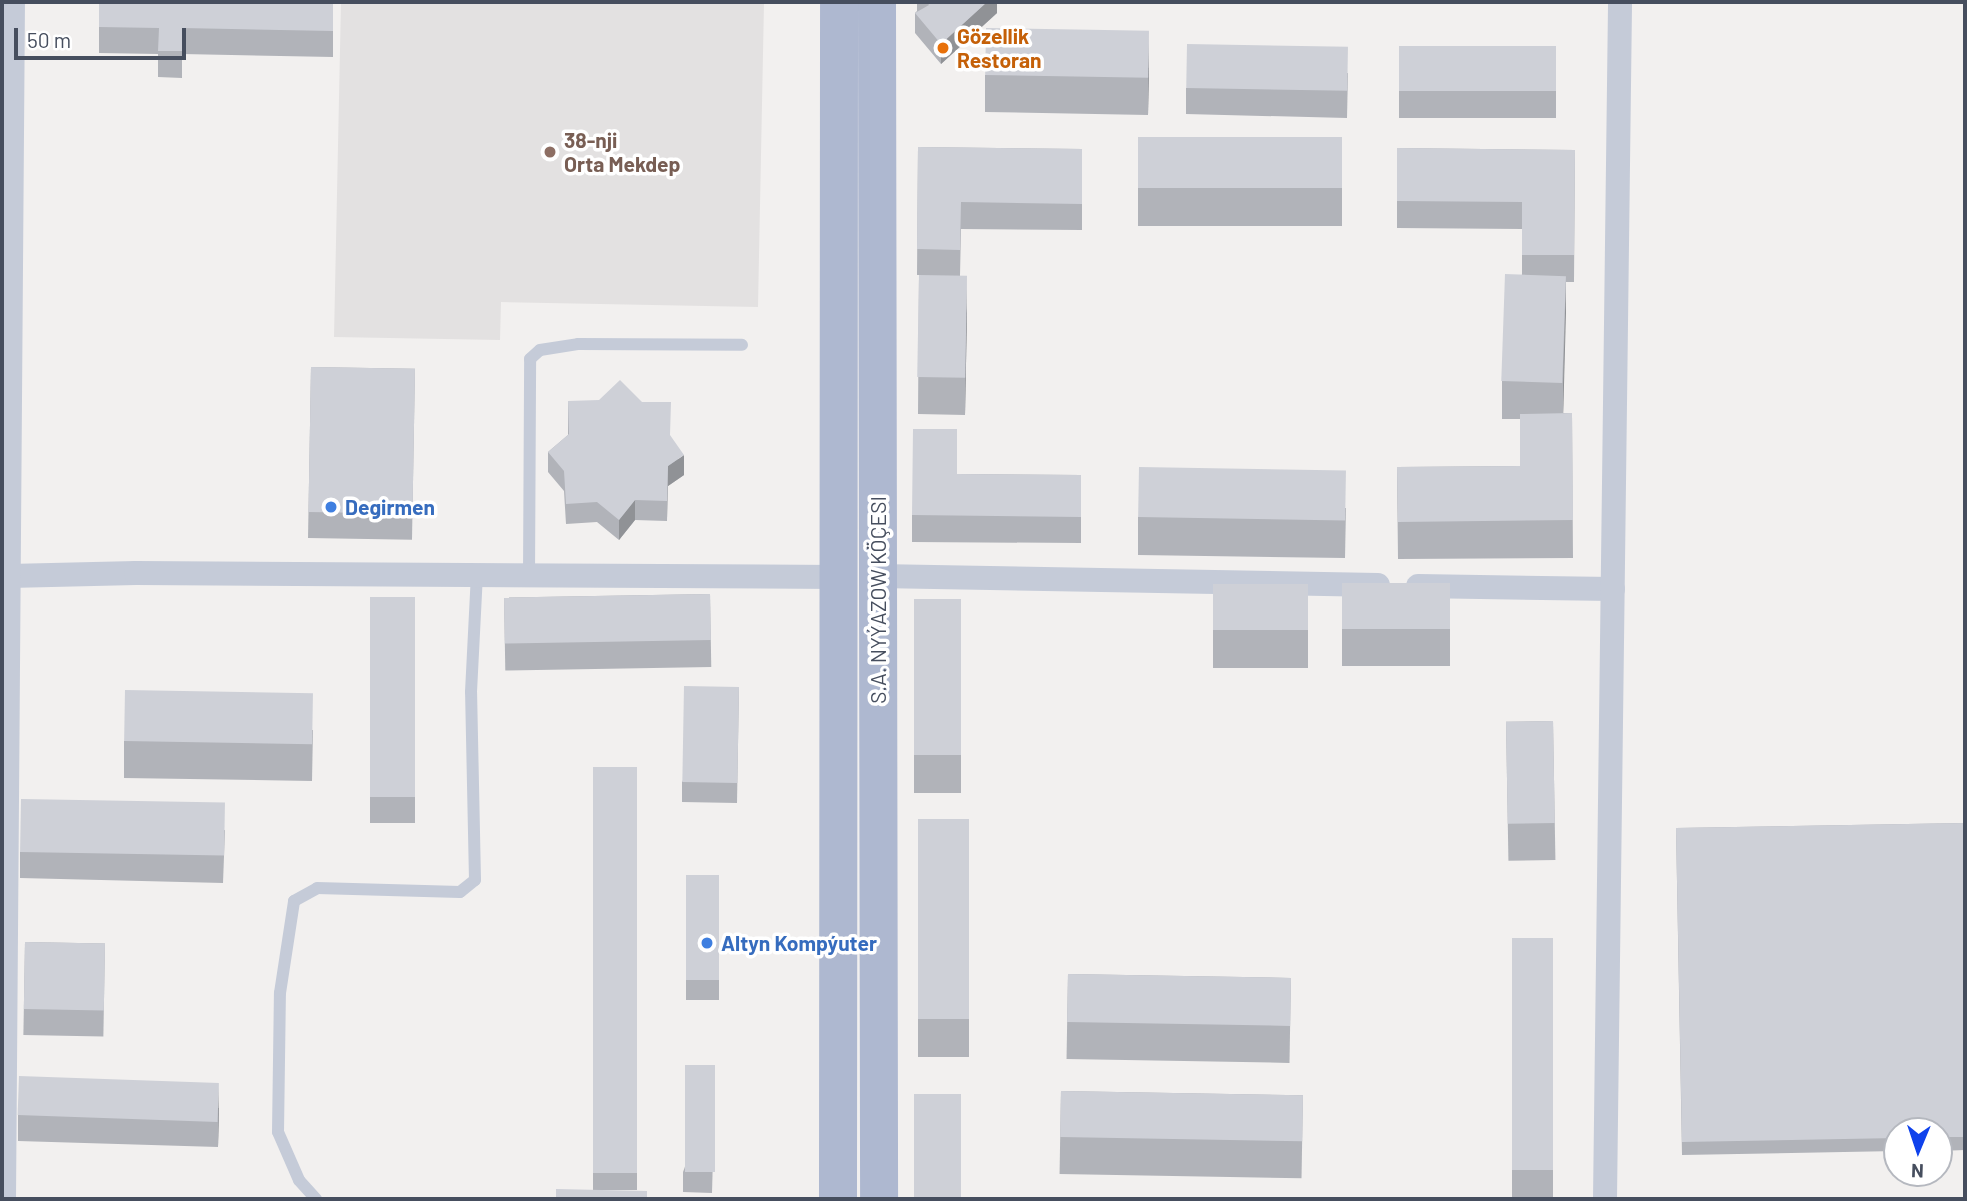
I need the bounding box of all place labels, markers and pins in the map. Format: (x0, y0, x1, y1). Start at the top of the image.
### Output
place label: Gözellik Restoran (957, 23, 1042, 73)
marker: Gözellik Restoran (935, 40, 951, 56)
place label: 38-nji Orta Mekdep (564, 127, 680, 177)
marker: 38-nji Orta Mekdep (542, 144, 558, 160)
place label: Degirmen (345, 494, 435, 520)
marker: Degirmen (323, 499, 339, 515)
place label: Altyn Kompýuter (721, 930, 877, 956)
marker: Altyn Kompýuter (699, 935, 715, 951)

